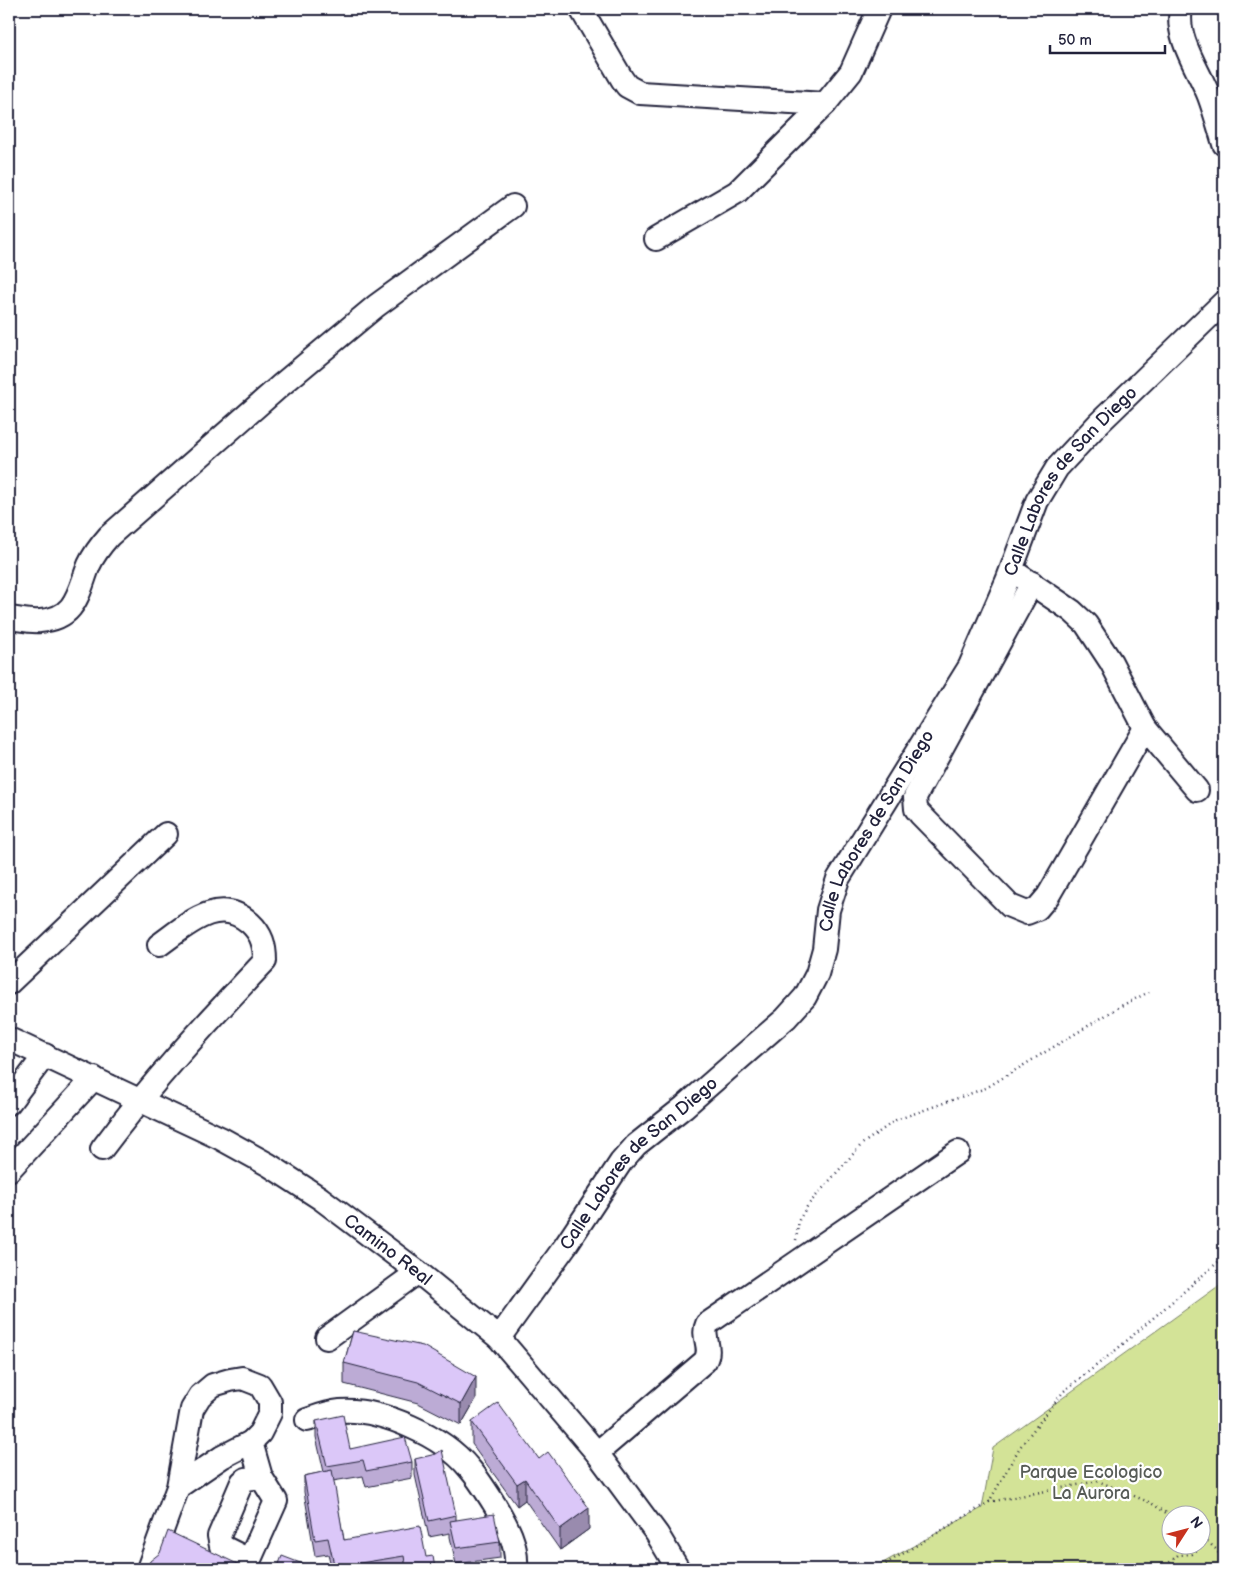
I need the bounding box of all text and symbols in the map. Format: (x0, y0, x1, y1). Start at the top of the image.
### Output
scale bar (1050, 22, 1166, 54)
text: 50 m (1058, 31, 1092, 50)
street label: Calle Labores de San Diego (999, 382, 1141, 579)
street label: Calle Labores de San Diego (815, 726, 938, 933)
street label: Calle Labores de San Diego (555, 1072, 722, 1254)
street label: Camino Real (340, 1209, 436, 1290)
park label: Parque Ecologico La Aurora (1019, 1462, 1163, 1504)
north arrow (1160, 1506, 1210, 1556)
text: N (1186, 1513, 1206, 1532)

